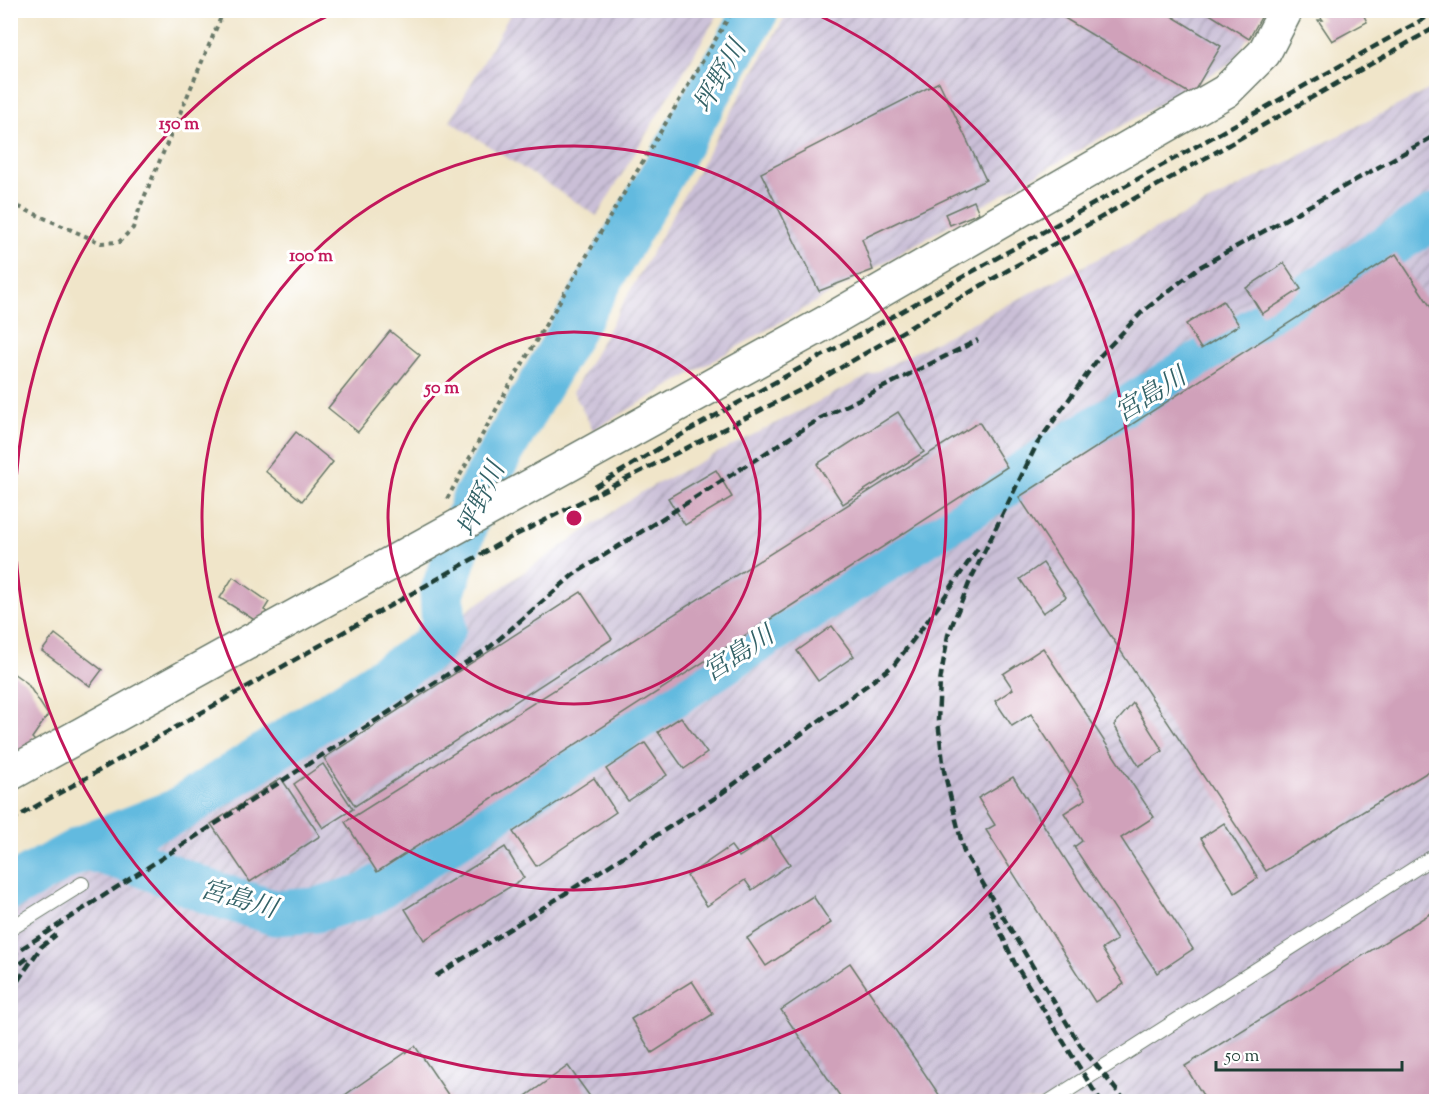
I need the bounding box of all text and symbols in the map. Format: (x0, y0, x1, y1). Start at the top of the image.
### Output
water label: 坪野川 (686, 32, 758, 120)
text: 150 m (159, 112, 199, 138)
text: 100 m (289, 244, 333, 270)
water label: 宮島川 (1108, 358, 1197, 432)
text: 50 m (423, 376, 459, 402)
water label: 坪野川 (449, 454, 517, 543)
centre of rings (564, 508, 584, 528)
water label: 宮島川 (697, 617, 785, 692)
water label: 宮島川 (196, 872, 284, 930)
scale bar (1216, 1034, 1402, 1072)
text: 50 m (1224, 1044, 1260, 1070)

